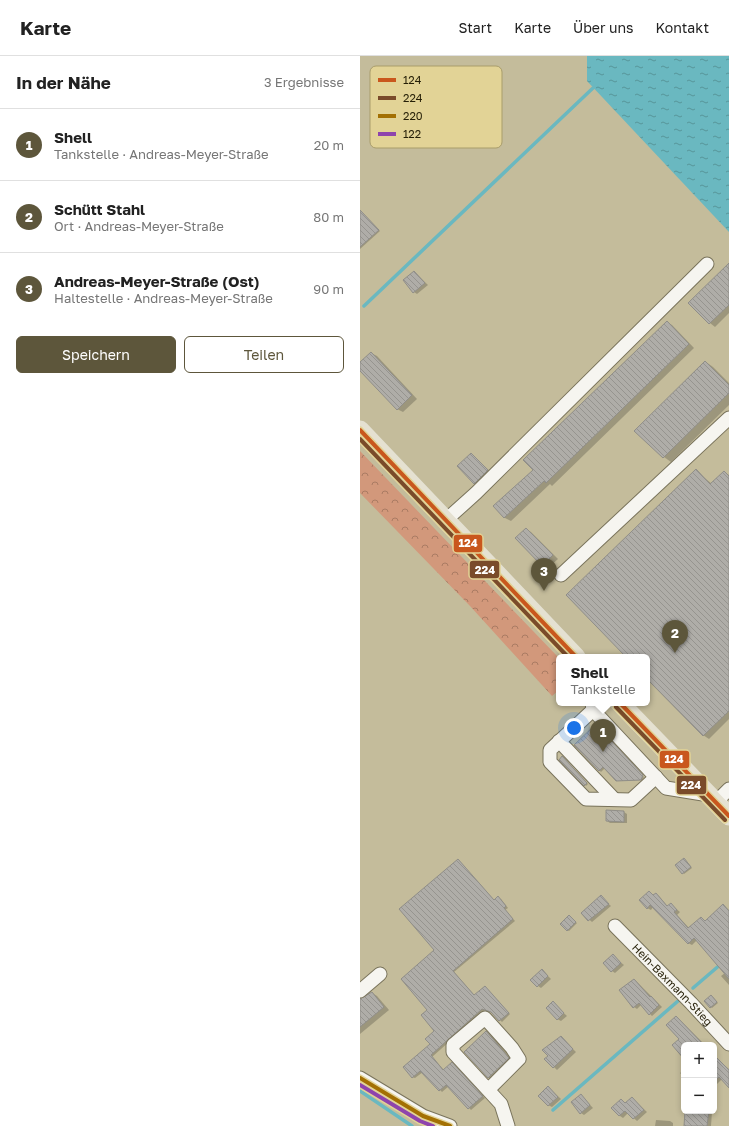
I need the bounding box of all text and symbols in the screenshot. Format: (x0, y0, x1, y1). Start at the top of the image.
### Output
text: Karte (20, 16, 71, 39)
text: Start (459, 19, 492, 36)
text: Karte (514, 19, 551, 36)
text: Über uns (573, 19, 633, 36)
text: Kontakt (655, 19, 709, 36)
legend (370, 66, 502, 148)
text: In der Nähe (16, 72, 111, 93)
text: 124 (403, 73, 422, 86)
text: 3 Ergebnisse (264, 74, 344, 90)
text: 224 (403, 91, 423, 104)
text: 220 (403, 109, 423, 122)
text: 122 (403, 127, 421, 140)
text: Shell (54, 128, 92, 146)
text: 1 (26, 137, 32, 153)
text: 20 m (314, 137, 344, 153)
text: Tankstelle · Andreas-Meyer-Straße (54, 146, 269, 162)
text: Schütt Stahl (54, 200, 145, 218)
text: 2 (25, 209, 33, 225)
text: 80 m (313, 209, 344, 225)
text: Ort · Andreas-Meyer-Straße (54, 218, 224, 234)
text: Andreas-Meyer-Straße (Ost) (54, 272, 260, 290)
text: 3 (25, 281, 33, 297)
text: 90 m (313, 281, 344, 297)
text: Haltestelle · Andreas-Meyer-Straße (54, 290, 273, 306)
button: Speichern (16, 336, 176, 373)
button: Teilen (184, 336, 344, 373)
line badge: 124 (453, 534, 483, 553)
text: 124 (458, 536, 478, 549)
pin: 3 (531, 558, 557, 591)
line badge: 224 (469, 560, 500, 579)
text: 224 (475, 563, 495, 576)
pin: 2 (662, 620, 688, 653)
popup (556, 654, 650, 706)
text: Shell (571, 663, 609, 681)
text: Tankstelle (571, 681, 635, 697)
your location (564, 718, 584, 738)
pin: 1 (590, 719, 616, 752)
line badge: 124 (659, 750, 690, 769)
text: 124 (664, 752, 684, 765)
line badge: 224 (676, 775, 707, 795)
text: 224 (681, 778, 701, 791)
street label: Hein-Baxmann-Stieg (630, 941, 716, 1028)
map controls (681, 1042, 717, 1114)
button: + (681, 1042, 717, 1078)
button: − (681, 1078, 717, 1114)

